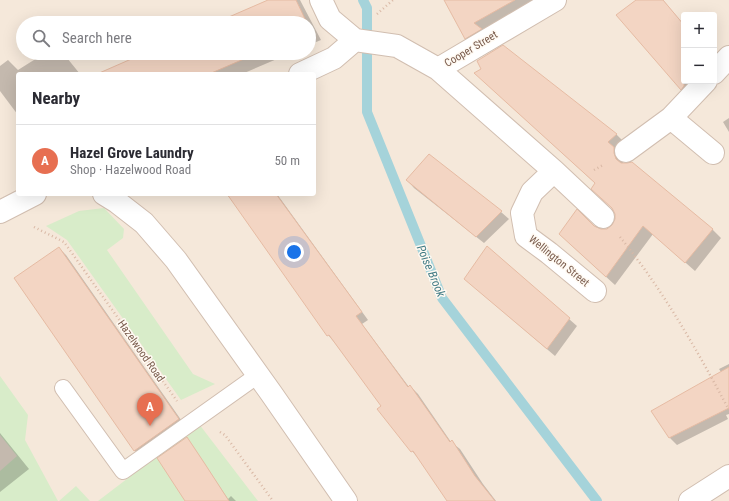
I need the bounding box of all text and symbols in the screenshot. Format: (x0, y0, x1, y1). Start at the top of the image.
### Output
map controls (681, 12, 717, 84)
button: + (681, 12, 717, 48)
search box (16, 16, 316, 60)
icon: search (30, 27, 52, 49)
street label: Cooper Street (442, 28, 500, 70)
text: Search here (62, 29, 132, 47)
button: − (681, 48, 717, 84)
text: Nearby (32, 88, 80, 108)
text: Hazel Grove Laundry (70, 144, 194, 162)
text: A (41, 153, 49, 168)
text: 50 m (274, 153, 300, 168)
text: Shop · Hazelwood Road (70, 162, 191, 177)
street label: Wellington Street (526, 233, 592, 289)
your location (284, 242, 304, 262)
water label: Poise Brook (414, 243, 449, 300)
street label: Hazelwood Road (115, 317, 167, 385)
pin: A (137, 393, 163, 426)

